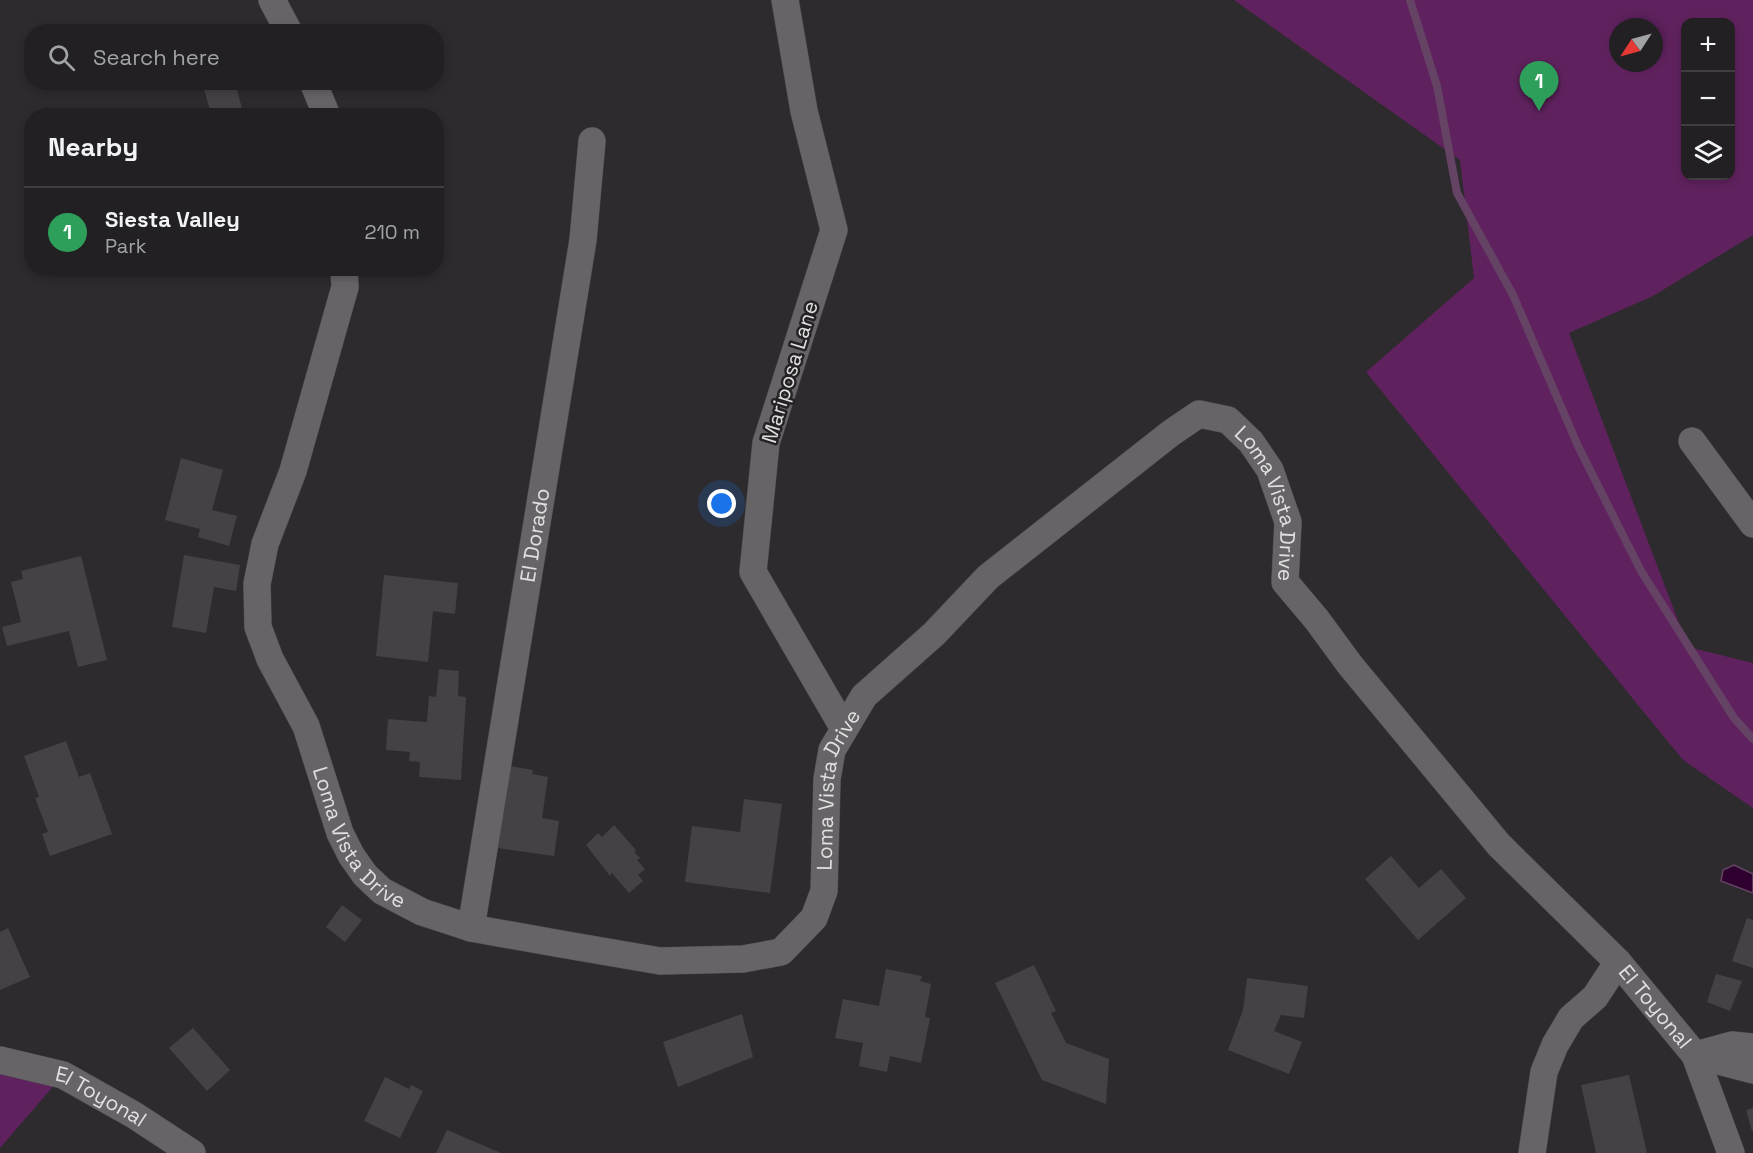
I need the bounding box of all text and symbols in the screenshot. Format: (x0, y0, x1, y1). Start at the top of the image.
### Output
north arrow (1609, 18, 1663, 72)
map controls (1681, 18, 1735, 180)
button: + (1681, 18, 1735, 72)
search box (24, 24, 444, 90)
icon: search (45, 41, 78, 74)
text: Search here (93, 43, 220, 71)
pin: 1 (1520, 62, 1558, 111)
button: − (1681, 72, 1735, 126)
button: layers (1681, 126, 1735, 180)
text: Nearby (48, 130, 138, 164)
text: Siesta Valley (105, 205, 240, 233)
text: 1 (63, 219, 72, 245)
text: 210 m (364, 219, 420, 245)
text: Park (105, 233, 147, 259)
street label: Mariposa Lane (755, 298, 824, 446)
street label: Loma Vista Drive (1229, 419, 1302, 582)
street label: El Dorado (513, 486, 555, 584)
your location (707, 489, 736, 518)
street label: Loma Vista Drive (811, 704, 866, 871)
street label: Loma Vista Drive (307, 763, 411, 914)
street label: El Toyonal (1613, 959, 1698, 1054)
street label: El Toyonal (53, 1060, 152, 1133)

